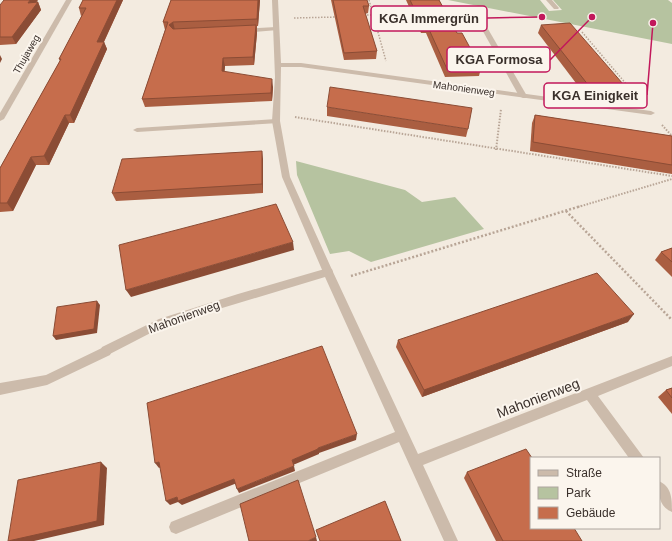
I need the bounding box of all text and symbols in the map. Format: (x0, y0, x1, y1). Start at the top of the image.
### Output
callout: KGA Immergrün (371, 6, 487, 31)
text: KGA Immergrün (379, 11, 479, 26)
street label: Thujaweg (11, 33, 42, 76)
callout: KGA Formosa (447, 47, 550, 72)
text: KGA Formosa (456, 52, 543, 67)
street label: Mahonienweg (432, 79, 496, 98)
callout: KGA Einigkeit (544, 83, 647, 108)
text: KGA Einigkeit (552, 88, 639, 103)
street label: Mahonienweg (146, 298, 222, 336)
street label: Mahonienweg (494, 375, 582, 421)
legend (530, 457, 660, 529)
text: Straße (566, 466, 602, 480)
text: Park (566, 486, 592, 500)
text: Gebäude (566, 506, 616, 520)

